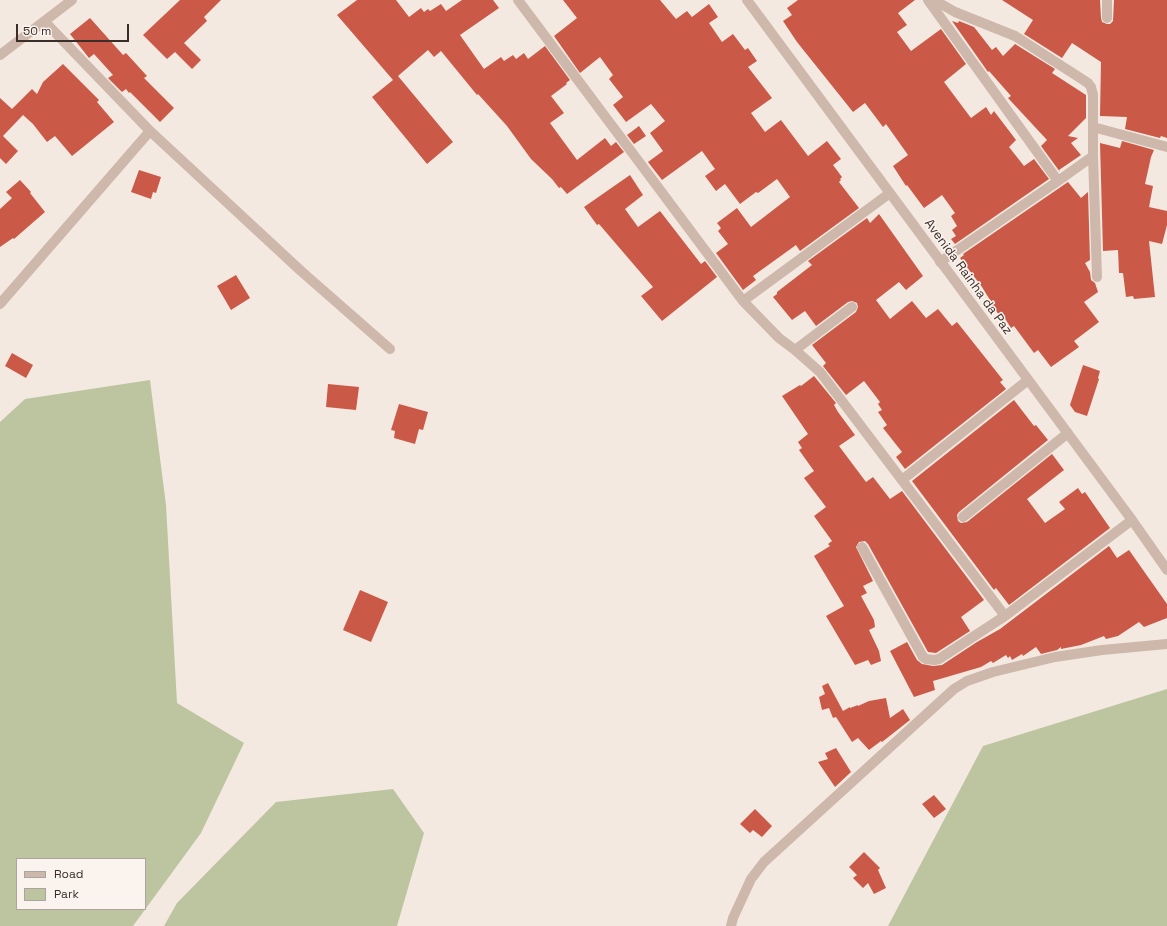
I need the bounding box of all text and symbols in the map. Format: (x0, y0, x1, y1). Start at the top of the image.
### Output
scale bar (18, 16, 131, 42)
text: 50 m (23, 23, 51, 39)
street label: Avenida Rainha da Paz (921, 216, 1015, 338)
legend (16, 858, 146, 910)
text: Road (54, 866, 83, 882)
text: Park (54, 886, 79, 902)

